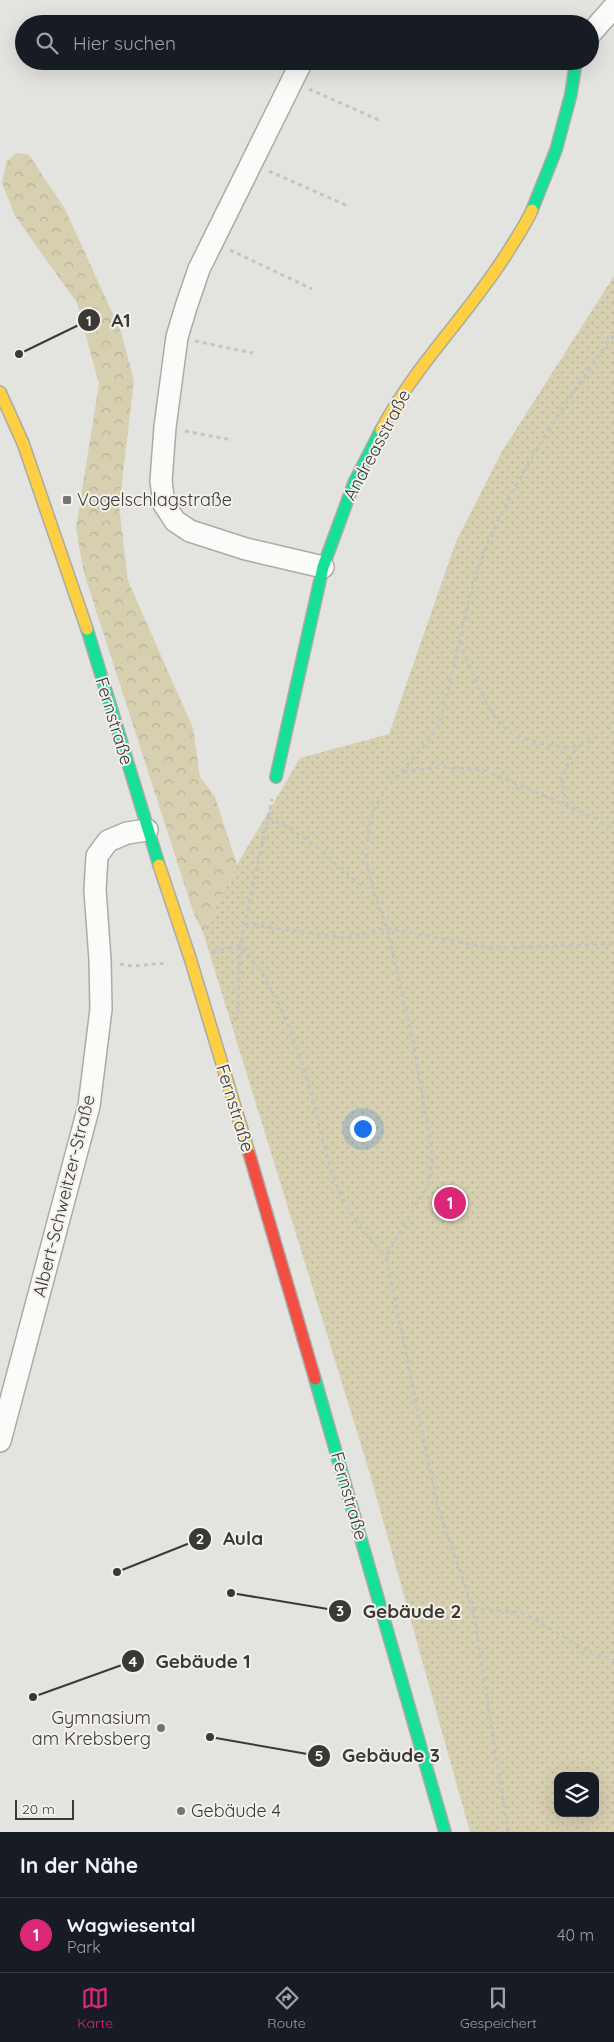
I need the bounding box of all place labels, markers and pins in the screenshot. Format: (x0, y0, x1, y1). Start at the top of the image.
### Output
callout: A1 (76, 303, 141, 337)
place label: Vogelschlagstraße (77, 488, 232, 511)
marker: Vogelschlagstraße (61, 494, 73, 506)
pin: 1 (434, 1184, 466, 1222)
callout: Aula (188, 1522, 273, 1556)
callout: Gebäude 2 (328, 1594, 471, 1628)
callout: Gebäude 1 (121, 1644, 261, 1678)
place label: Gymnasium am Krebsberg (32, 1706, 151, 1750)
marker: Gymnasium am Krebsberg (155, 1722, 167, 1734)
callout: Gebäude 3 (307, 1739, 450, 1773)
place label: Gebäude 4 (191, 1799, 281, 1822)
marker: Gebäude 4 (175, 1805, 187, 1817)

